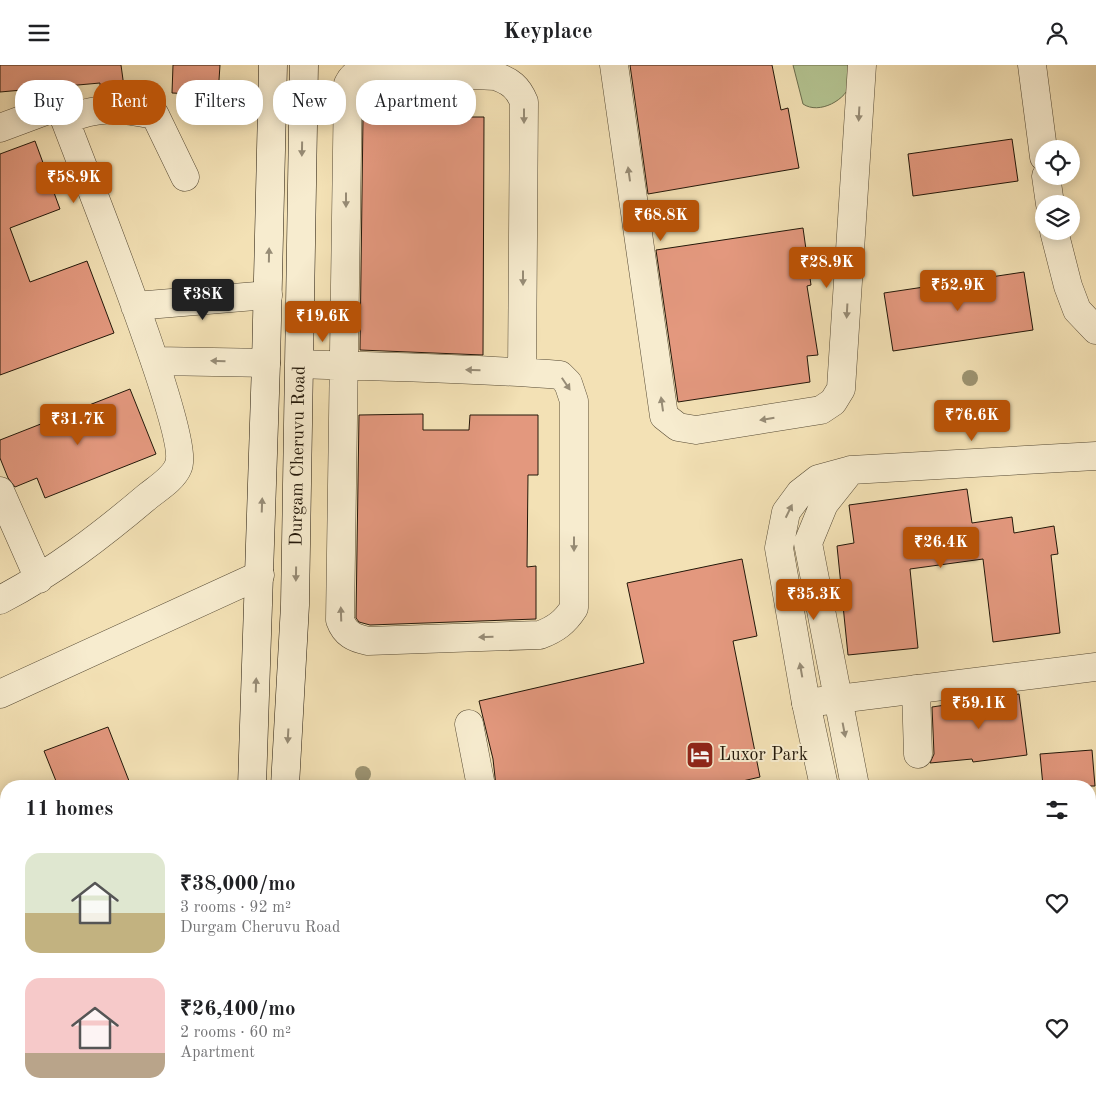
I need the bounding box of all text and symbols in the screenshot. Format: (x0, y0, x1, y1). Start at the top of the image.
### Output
icon: menu (25, 19, 53, 47)
icon: person (1043, 19, 1071, 47)
text: Keyplace (503, 21, 593, 43)
chip: Buy (15, 80, 83, 125)
chip: Rent (93, 80, 166, 125)
chip: Filters (176, 80, 263, 125)
chip: New (273, 80, 346, 125)
chip: Apartment (356, 80, 476, 125)
one-way arrow (854, 106, 862, 122)
one-way arrow (520, 108, 528, 124)
map controls (1035, 140, 1080, 240)
button: locate (1035, 140, 1080, 185)
one-way arrow (298, 141, 306, 157)
pin: ₹58.9K (33, 161, 115, 204)
one-way arrow (625, 166, 633, 182)
text: ₹58.9K (47, 170, 101, 186)
one-way arrow (342, 192, 350, 208)
button: layers (1035, 195, 1080, 240)
pin: ₹68.8K (620, 199, 702, 242)
text: ₹68.8K (634, 208, 688, 224)
one-way arrow (265, 247, 273, 263)
pin: ₹28.9K (786, 247, 868, 289)
text: ₹28.9K (800, 255, 854, 271)
pin: ₹52.9K (917, 269, 999, 312)
one-way arrow (519, 270, 527, 286)
text: ₹52.9K (931, 278, 985, 294)
pin: ₹38K (173, 279, 233, 321)
text: ₹38K (183, 287, 223, 303)
pin: ₹19.6K (282, 301, 364, 343)
one-way arrow (843, 303, 851, 319)
text: ₹19.6K (296, 309, 350, 325)
one-way arrow (209, 357, 225, 365)
street label: Durgam Cheruvu Road (287, 366, 309, 546)
one-way arrow (465, 366, 481, 374)
one-way arrow (561, 377, 571, 391)
one-way arrow (658, 396, 666, 412)
pin: ₹76.6K (931, 399, 1013, 442)
pin: ₹31.7K (37, 403, 119, 446)
text: ₹76.6K (945, 408, 999, 424)
text: ₹31.7K (51, 412, 105, 428)
one-way arrow (759, 415, 775, 423)
one-way arrow (258, 497, 266, 513)
one-way arrow (785, 504, 793, 518)
pin: ₹26.4K (900, 527, 982, 569)
text: ₹26.4K (914, 535, 968, 551)
one-way arrow (570, 536, 578, 552)
one-way arrow (291, 566, 299, 582)
pin: ₹35.3K (773, 579, 855, 621)
text: ₹35.3K (787, 587, 841, 603)
one-way arrow (336, 606, 344, 622)
one-way arrow (478, 633, 494, 641)
one-way arrow (796, 662, 804, 678)
one-way arrow (252, 677, 260, 693)
pin: ₹59.1K (938, 687, 1020, 730)
text: ₹59.1K (952, 696, 1006, 712)
one-way arrow (841, 722, 849, 738)
one-way arrow (283, 728, 291, 744)
hotel icon: Luxor Park (685, 740, 715, 770)
place label: Luxor Park (719, 746, 808, 764)
icon: filters (1043, 796, 1071, 824)
text: 11 homes (25, 799, 113, 820)
icon: home (65, 873, 125, 933)
text: ₹38,000/mo (180, 874, 296, 895)
icon: heart (1043, 889, 1071, 917)
text: 3 rooms · 92 m² (180, 900, 291, 916)
text: Durgam Cheruvu Road (180, 920, 340, 936)
icon: home (65, 998, 125, 1058)
text: ₹26,400/mo (180, 999, 296, 1020)
icon: heart (1043, 1014, 1071, 1042)
text: 2 rooms · 60 m² (180, 1025, 291, 1041)
text: Apartment (180, 1045, 255, 1061)

